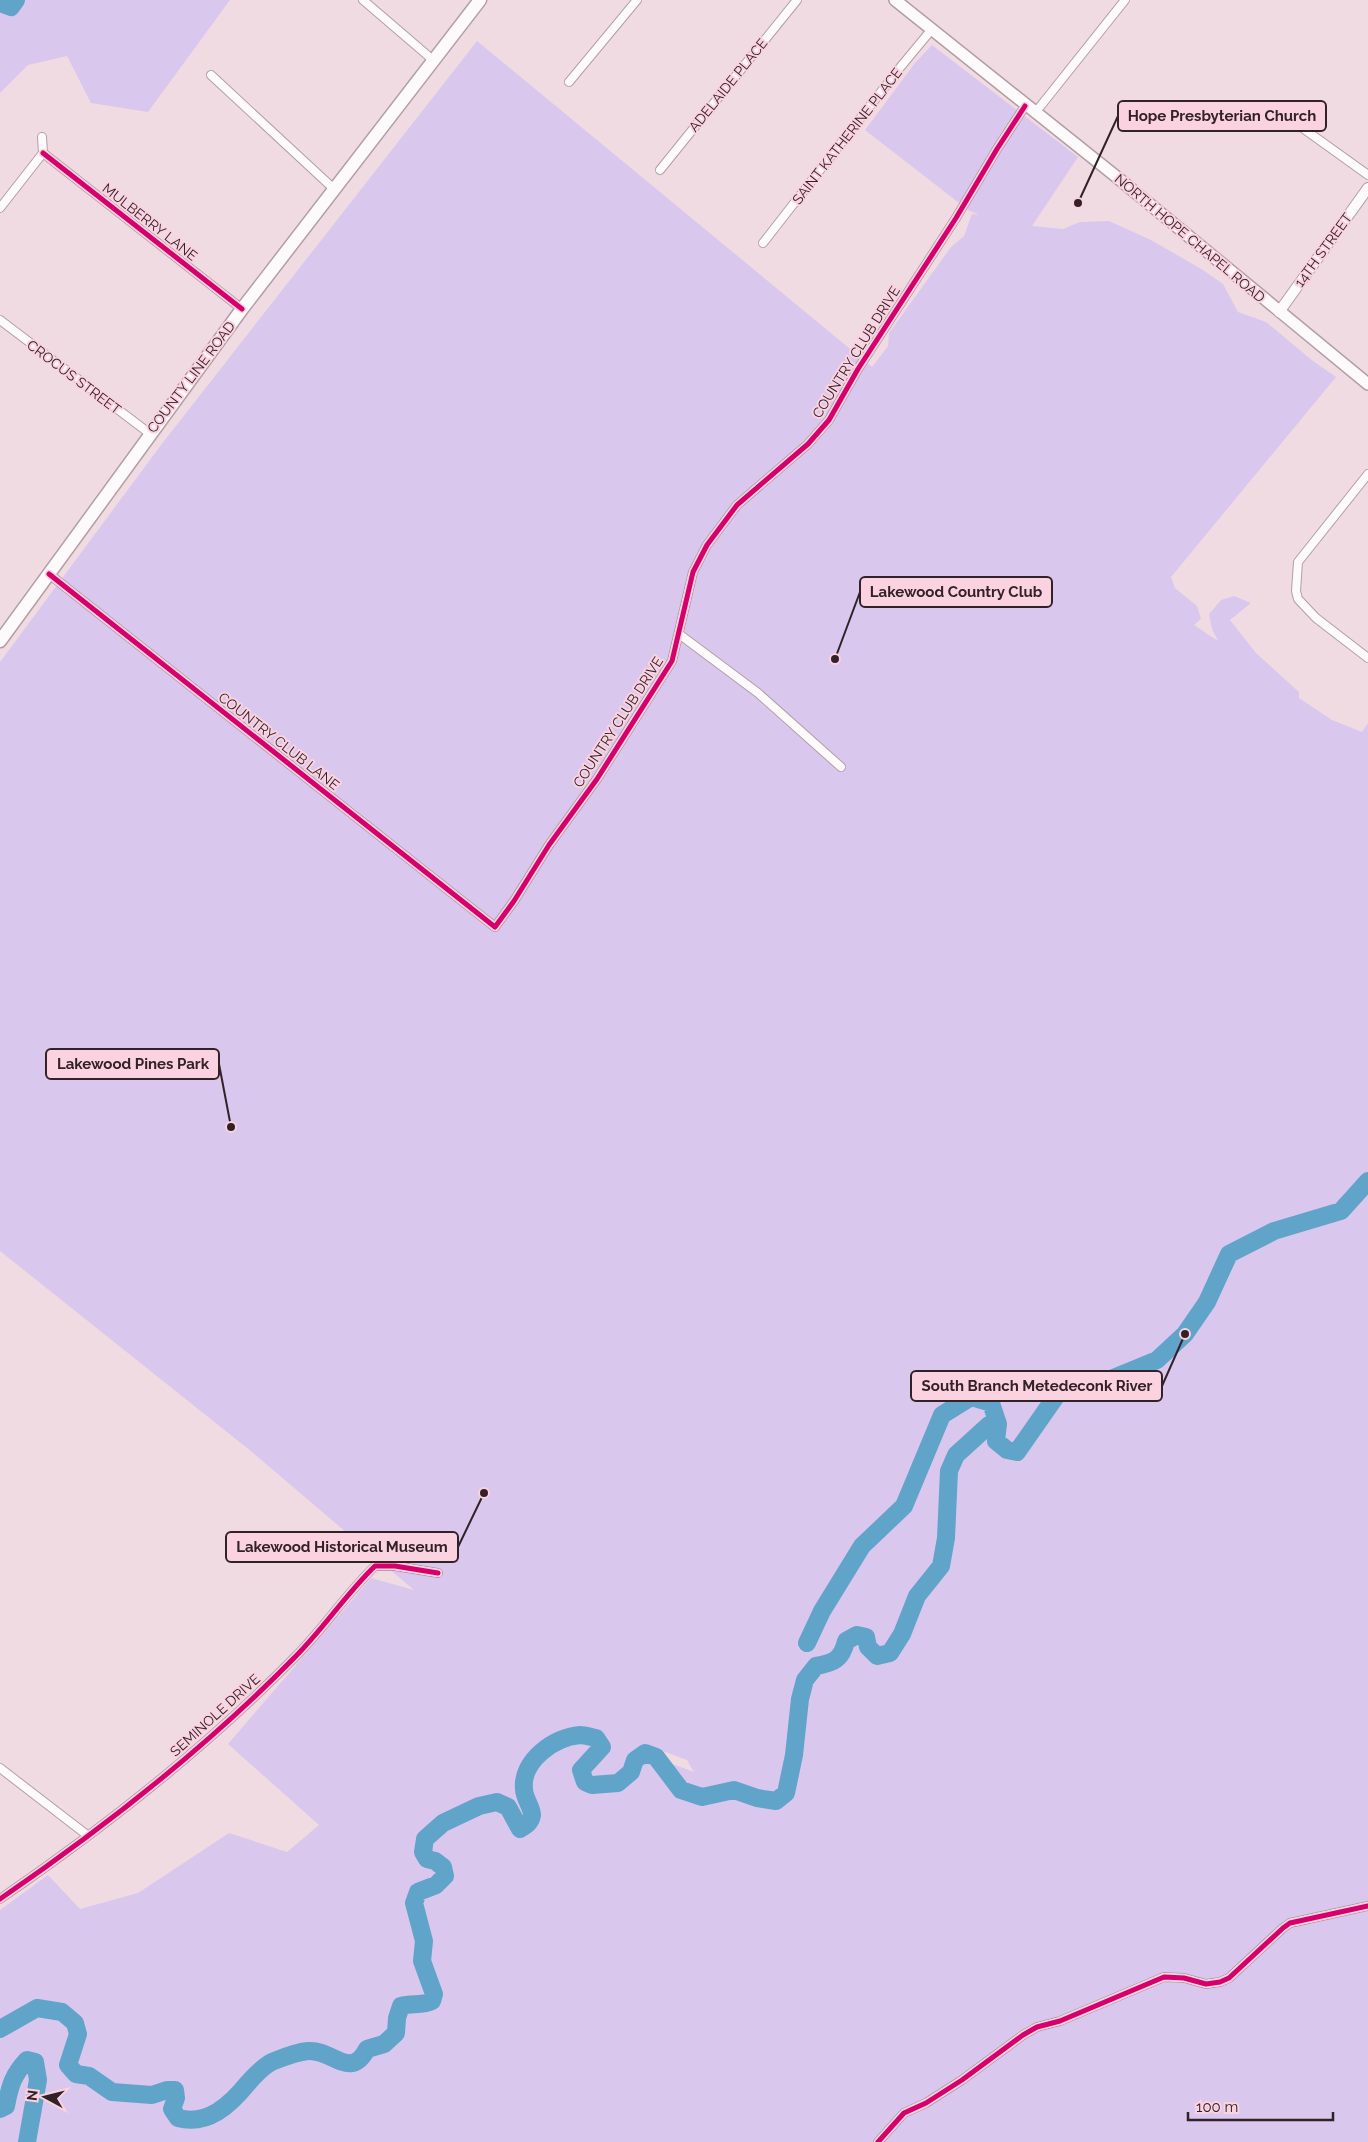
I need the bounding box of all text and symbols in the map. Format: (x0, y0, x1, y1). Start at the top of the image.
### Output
street label: ADELAIDE PLACE (685, 35, 771, 135)
street label: SAINT KATHERINE PLACE (789, 65, 905, 207)
callout: Hope Presbyterian Church (1118, 101, 1326, 131)
text: Hope Presbyterian Church (1128, 107, 1316, 125)
street label: NORTH HOPE CHAPEL ROAD (1112, 170, 1268, 306)
street label: MULBERRY LANE (99, 180, 201, 264)
street label: 14TH STREET (1291, 210, 1355, 290)
street label: COUNTRY CLUB DRIVE (809, 283, 903, 421)
street label: COUNTY LINE ROAD (144, 318, 238, 436)
street label: CROCUS STREET (24, 337, 124, 418)
callout: Lakewood Country Club (860, 577, 1052, 607)
text: Lakewood Country Club (870, 583, 1043, 601)
street label: COUNTRY CLUB DRIVE (570, 654, 666, 790)
street label: COUNTRY CLUB LANE (216, 689, 342, 793)
callout: Lakewood Pines Park (46, 1049, 219, 1079)
text: Lakewood Pines Park (57, 1055, 210, 1073)
callout: South Branch Metedeconk River (911, 1371, 1162, 1401)
text: South Branch Metedeconk River (922, 1377, 1153, 1395)
callout: Lakewood Historical Museum (226, 1532, 458, 1562)
text: Lakewood Historical Museum (236, 1538, 448, 1556)
street label: SEMINOLE DRIVE (167, 1671, 263, 1759)
north arrow (20, 2072, 70, 2122)
text: N (24, 2089, 41, 2102)
scale bar (1188, 2090, 1333, 2122)
text: 100 m (1196, 2098, 1238, 2116)

